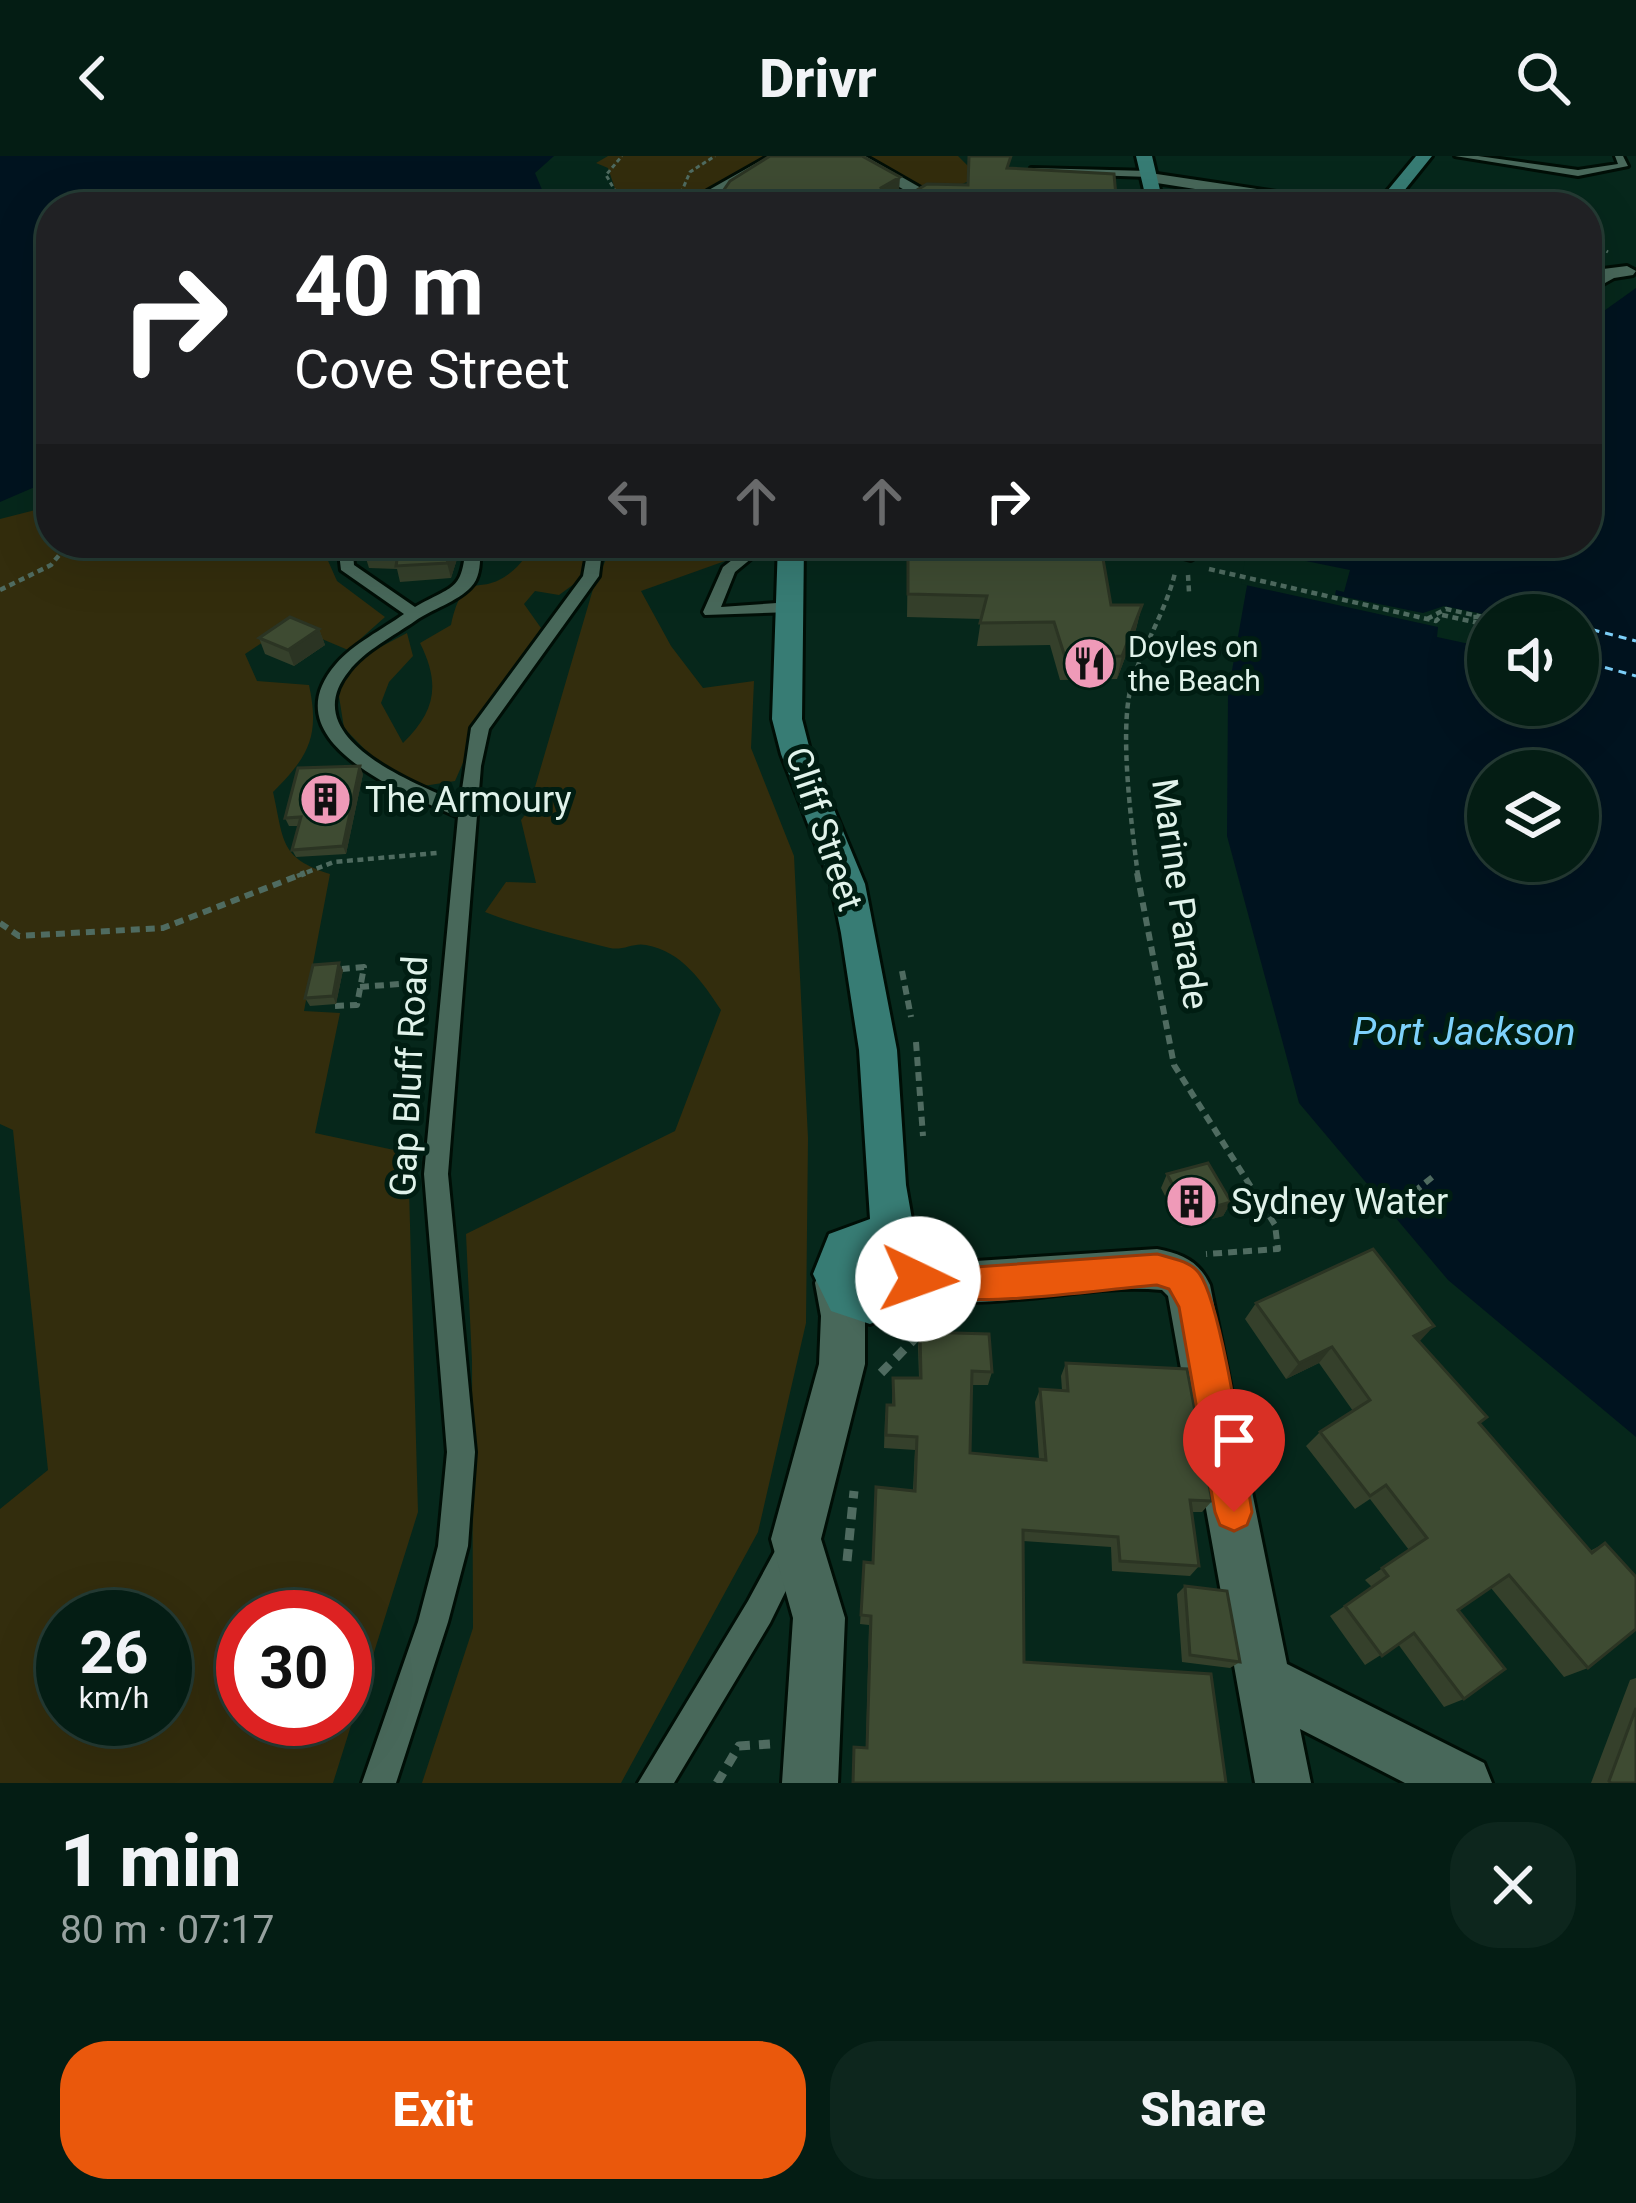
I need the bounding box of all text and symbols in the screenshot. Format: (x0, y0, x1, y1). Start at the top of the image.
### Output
icon: back (60, 45, 126, 111)
icon: search (1510, 45, 1576, 111)
text: Drivr (759, 47, 877, 110)
text: 40 m (294, 237, 484, 336)
icon: right (96, 240, 252, 396)
text: Cove Street (294, 338, 570, 401)
icon: left (597, 468, 663, 534)
icon: ahead (723, 468, 789, 534)
icon: ahead (849, 468, 915, 534)
icon: right (975, 468, 1041, 534)
map controls (1467, 594, 1599, 882)
button: sound (1467, 594, 1599, 726)
place label: Doyles on the Beach (1128, 629, 1261, 698)
restaurant icon: Doyles on the Beach (1061, 635, 1117, 691)
street label: Cliff Street (776, 742, 872, 916)
button: layers (1467, 750, 1599, 882)
building icon: The Armoury (298, 772, 354, 828)
street label: Marine Parade (1143, 776, 1217, 1012)
place label: The Armoury (365, 779, 572, 821)
street label: Gap Bluff Road (382, 955, 436, 1197)
water label: Port Jackson (1352, 1009, 1576, 1055)
building icon: Sydney Water (1164, 1174, 1220, 1230)
place label: Sydney Water (1231, 1181, 1448, 1223)
position arrow (855, 1216, 981, 1342)
pin (1183, 1389, 1285, 1512)
icon: arrive (1201, 1407, 1267, 1473)
speed limit sign: 30 (216, 1590, 372, 1746)
text: 26 (80, 1617, 148, 1688)
text: km/h (79, 1680, 149, 1715)
text: 1 min (60, 1819, 242, 1904)
button: close (1450, 1822, 1576, 1948)
text: 80 m · 07:17 (60, 1907, 274, 1953)
button: Exit (60, 2041, 806, 2179)
button: Share (830, 2041, 1576, 2179)

